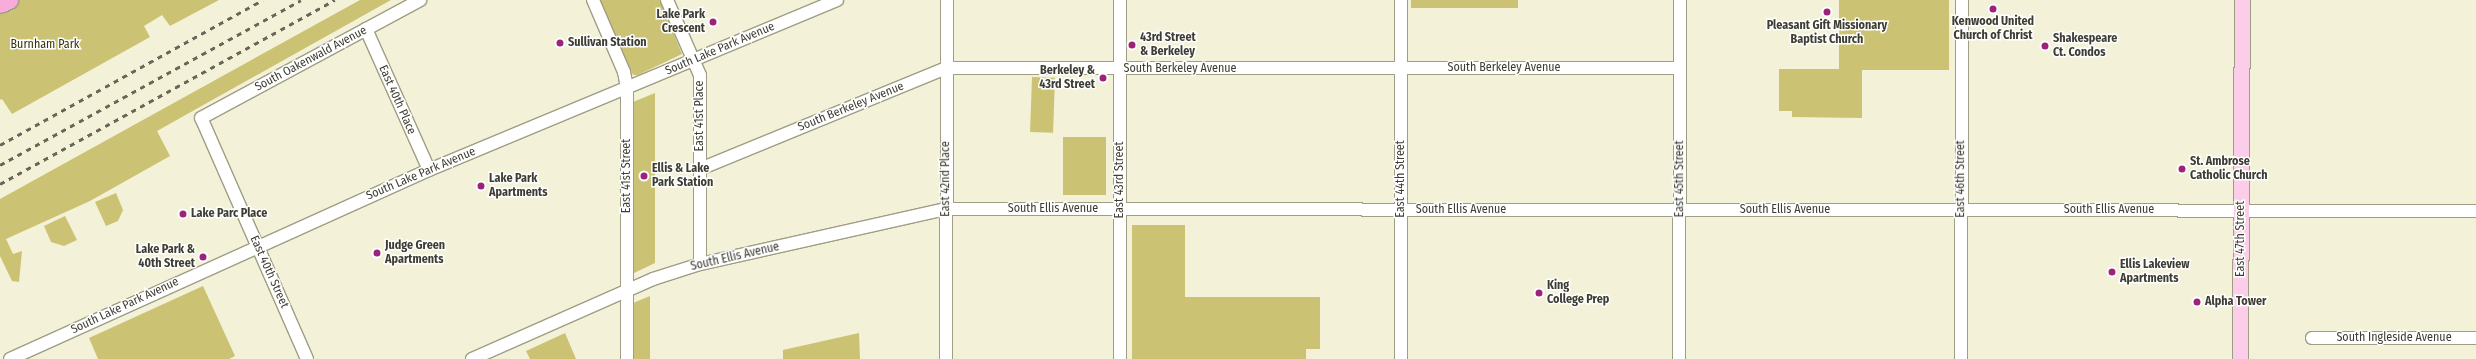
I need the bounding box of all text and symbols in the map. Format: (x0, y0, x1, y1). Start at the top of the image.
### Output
marker: Kenwood United Church of Christ (1988, 4, 1998, 14)
marker: Pleasant Gift Missionary Baptist Church (1822, 7, 1832, 17)
place label: Lake Park Crescent (657, 8, 705, 36)
place label: Kenwood United Church of Christ (1952, 15, 2034, 43)
marker: Lake Park Crescent (708, 17, 718, 27)
street label: South Lake Park Avenue (663, 19, 777, 79)
place label: Pleasant Gift Missionary Baptist Church (1767, 19, 1887, 47)
street label: South Oakenwald Avenue (253, 23, 369, 95)
place label: 43rd Street & Berkeley (1140, 31, 1196, 59)
place label: Shakespeare Ct. Condos (2053, 32, 2117, 60)
place label: Sullivan Station (568, 36, 647, 50)
park label: Burnham Park (11, 38, 79, 52)
marker: Sullivan Station (555, 38, 565, 48)
marker: 43rd Street & Berkeley (1127, 40, 1137, 50)
marker: Shakespeare Ct. Condos (2040, 41, 2050, 51)
street label: South Berkeley Avenue (1448, 61, 1560, 75)
street label: South Berkeley Avenue (1124, 62, 1236, 76)
street label: East 40th Place (375, 63, 419, 137)
place label: Berkeley & 43rd Street (1039, 64, 1095, 92)
marker: Berkeley & 43rd Street (1098, 73, 1108, 83)
street label: South Berkeley Avenue (796, 79, 906, 135)
street label: East 41st Place (693, 81, 707, 151)
street label: East 41st Street (620, 139, 634, 213)
street label: East 44th Street (1394, 140, 1408, 218)
street label: East 46th Street (1954, 140, 1968, 218)
street label: East 42nd Place (939, 141, 953, 217)
street label: East 45th Street (1673, 141, 1687, 217)
street label: East 43rd Street (1113, 142, 1127, 218)
street label: South Lake Park Avenue (364, 144, 478, 204)
place label: St. Ambrose Catholic Church (2190, 155, 2267, 183)
place label: Ellis & Lake Park Station (652, 162, 713, 190)
marker: St. Ambrose Catholic Church (2177, 164, 2187, 174)
marker: Ellis & Lake Park Station (639, 171, 649, 181)
place label: Lake Park Apartments (489, 172, 548, 200)
marker: Lake Park Apartments (476, 181, 486, 191)
street label: East 47th Street (2234, 201, 2248, 277)
street label: South Ellis Avenue (1008, 202, 1098, 216)
street label: South Ellis Avenue (1416, 203, 1506, 217)
street label: South Ellis Avenue (1740, 203, 1830, 217)
street label: South Ellis Avenue (2064, 203, 2154, 217)
place label: Lake Parc Place (191, 207, 267, 221)
marker: Lake Parc Place (178, 209, 188, 219)
street label: East 40th Street (247, 234, 291, 310)
place label: Judge Green Apartments (385, 239, 445, 267)
street label: South Ellis Avenue (689, 240, 781, 274)
place label: Lake Park & 40th Street (136, 243, 195, 271)
marker: Judge Green Apartments (372, 248, 382, 258)
marker: Lake Park & 40th Street (198, 252, 208, 262)
place label: Ellis Lakeview Apartments (2120, 258, 2189, 286)
marker: Ellis Lakeview Apartments (2107, 267, 2117, 277)
street label: South Lake Park Avenue (69, 275, 181, 337)
place label: King College Prep (1547, 279, 1609, 307)
marker: King College Prep (1534, 288, 1544, 298)
place label: Alpha Tower (2205, 295, 2266, 309)
marker: Alpha Tower (2192, 297, 2202, 307)
street label: South Ingleside Avenue (2336, 331, 2452, 345)

